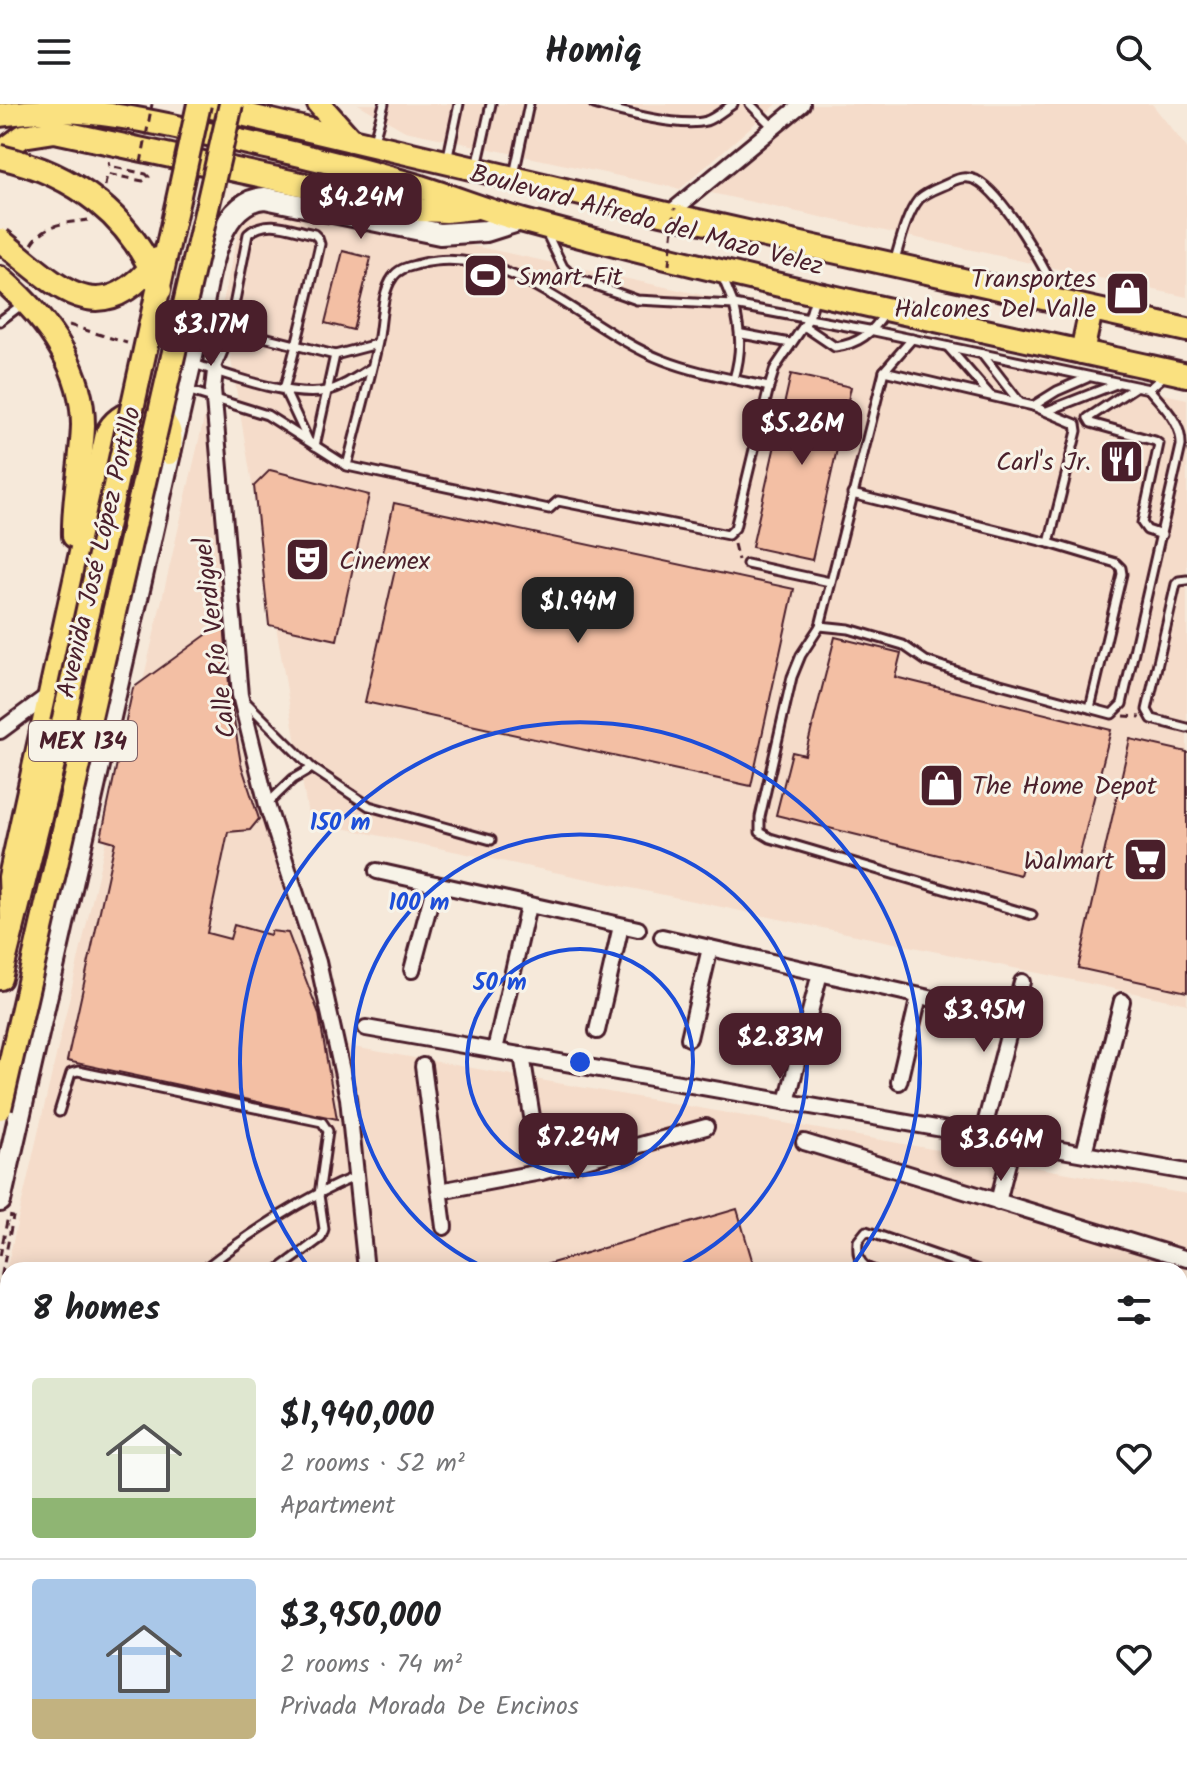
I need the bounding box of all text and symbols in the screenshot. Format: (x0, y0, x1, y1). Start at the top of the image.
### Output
text: Homiq (545, 24, 642, 81)
icon: menu (32, 30, 76, 74)
icon: search (1111, 30, 1155, 74)
street label: Boulevard Alfredo del Mazo Velez (465, 153, 828, 288)
pin: $4.24M (296, 173, 426, 241)
text: $4.24M (319, 178, 403, 220)
sports icon: Smart Fit (462, 252, 510, 300)
place label: Smart Fit (517, 257, 624, 299)
place label: Transportes Halcones Del Valle (894, 259, 1096, 331)
shop icon: Transportes Halcones Del Valle (1103, 269, 1151, 317)
pin: $3.17M (146, 300, 276, 368)
text: $3.17M (173, 305, 249, 347)
pin: $5.26M (737, 399, 867, 467)
street label: Avenida José López Portillo (46, 402, 154, 702)
text: $5.26M (760, 404, 844, 446)
restaurant icon: Carl's Jr. (1098, 437, 1146, 485)
place label: Carl's Jr. (996, 442, 1091, 484)
street label: Calle Río Verdiguel (183, 535, 249, 741)
theatre icon: Cinemex (284, 536, 332, 584)
place label: Cinemex (339, 541, 431, 583)
pin: $1.94M (513, 577, 643, 645)
text: $1.94M (540, 582, 616, 624)
road number: MEX 134 (29, 721, 137, 761)
shop icon: The Home Depot (917, 761, 965, 809)
place label: The Home Depot (972, 766, 1158, 808)
text: 150 m (310, 804, 370, 843)
supermarket icon: Walmart (1121, 836, 1169, 884)
place label: Walmart (1024, 841, 1115, 883)
text: 100 m (389, 884, 449, 923)
text: 50 m (472, 964, 527, 1003)
pin: $3.95M (919, 986, 1049, 1054)
text: $3.95M (943, 991, 1025, 1033)
pin: $2.83M (715, 1013, 845, 1081)
text: $2.83M (737, 1018, 823, 1060)
centre of rings (566, 1048, 594, 1076)
pin: $7.24M (513, 1113, 643, 1181)
pin: $3.64M (936, 1115, 1066, 1183)
text: $7.24M (537, 1118, 619, 1160)
text: $3.64M (959, 1120, 1043, 1162)
text: 8 homes (32, 1283, 160, 1337)
icon: filters (1112, 1288, 1156, 1332)
text: $1,940,000 (280, 1389, 434, 1443)
icon: home (96, 1410, 192, 1506)
icon: heart (1112, 1436, 1156, 1480)
text: 2 rooms · 52 m² (280, 1443, 465, 1485)
text: Apartment (280, 1485, 395, 1527)
text: $3,950,000 (280, 1590, 441, 1644)
icon: home (96, 1611, 192, 1707)
icon: heart (1112, 1637, 1156, 1681)
text: 2 rooms · 74 m² (280, 1644, 462, 1686)
text: Privada Morada De Encinos (280, 1686, 579, 1728)

